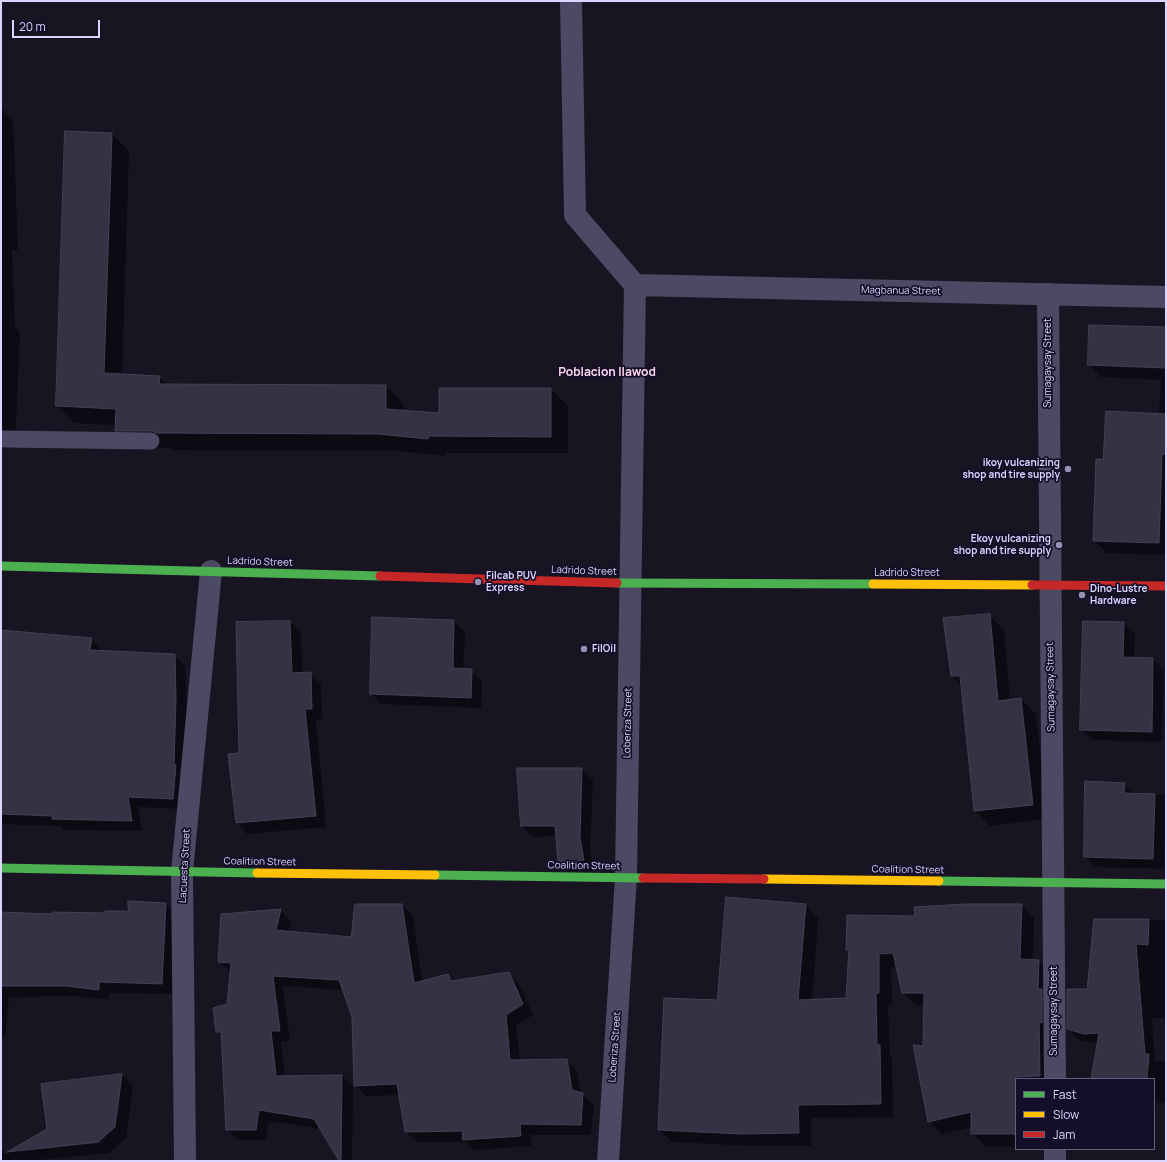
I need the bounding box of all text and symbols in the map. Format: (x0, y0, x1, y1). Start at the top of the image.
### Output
scale bar (14, 12, 102, 38)
text: 20 m (19, 18, 46, 35)
street label: Magbanua Street (861, 284, 941, 298)
street label: Sumagaysay Street (1042, 318, 1054, 408)
district label: Poblacion Ilawod (558, 366, 656, 380)
place label: ikoy vulcanizing shop and tire supply (962, 457, 1060, 480)
marker: ikoy vulcanizing shop and tire supply (1063, 464, 1073, 474)
place label: Ekoy vulcanizing shop and tire supply (953, 533, 1051, 556)
marker: Ekoy vulcanizing shop and tire supply (1054, 540, 1064, 550)
street label: Ladrido Street (227, 555, 293, 569)
street label: Ladrido Street (551, 564, 617, 578)
street label: Ladrido Street (874, 567, 940, 579)
place label: Filcab PUV Express (486, 570, 536, 594)
marker: Filcab PUV Express (473, 577, 483, 587)
place label: Dino-Lustre Hardware (1090, 583, 1148, 606)
marker: Dino-Lustre Hardware (1077, 590, 1087, 600)
street label: Sumagaysay Street (1044, 642, 1058, 732)
place label: FilOil (592, 643, 616, 655)
marker: FilOil (579, 644, 589, 654)
street label: Loberiza Street (621, 688, 635, 758)
street label: Lacuesta Street (177, 829, 193, 903)
street label: Coalition Street (223, 855, 297, 869)
street label: Coalition Street (547, 859, 621, 873)
street label: Coalition Street (871, 863, 945, 877)
street label: Sumagaysay Street (1048, 966, 1060, 1056)
street label: Loberiza Street (607, 1011, 623, 1083)
legend (1015, 1078, 1155, 1150)
text: Fast (1053, 1086, 1077, 1103)
text: Slow (1053, 1106, 1079, 1123)
text: Jam (1053, 1126, 1075, 1143)

